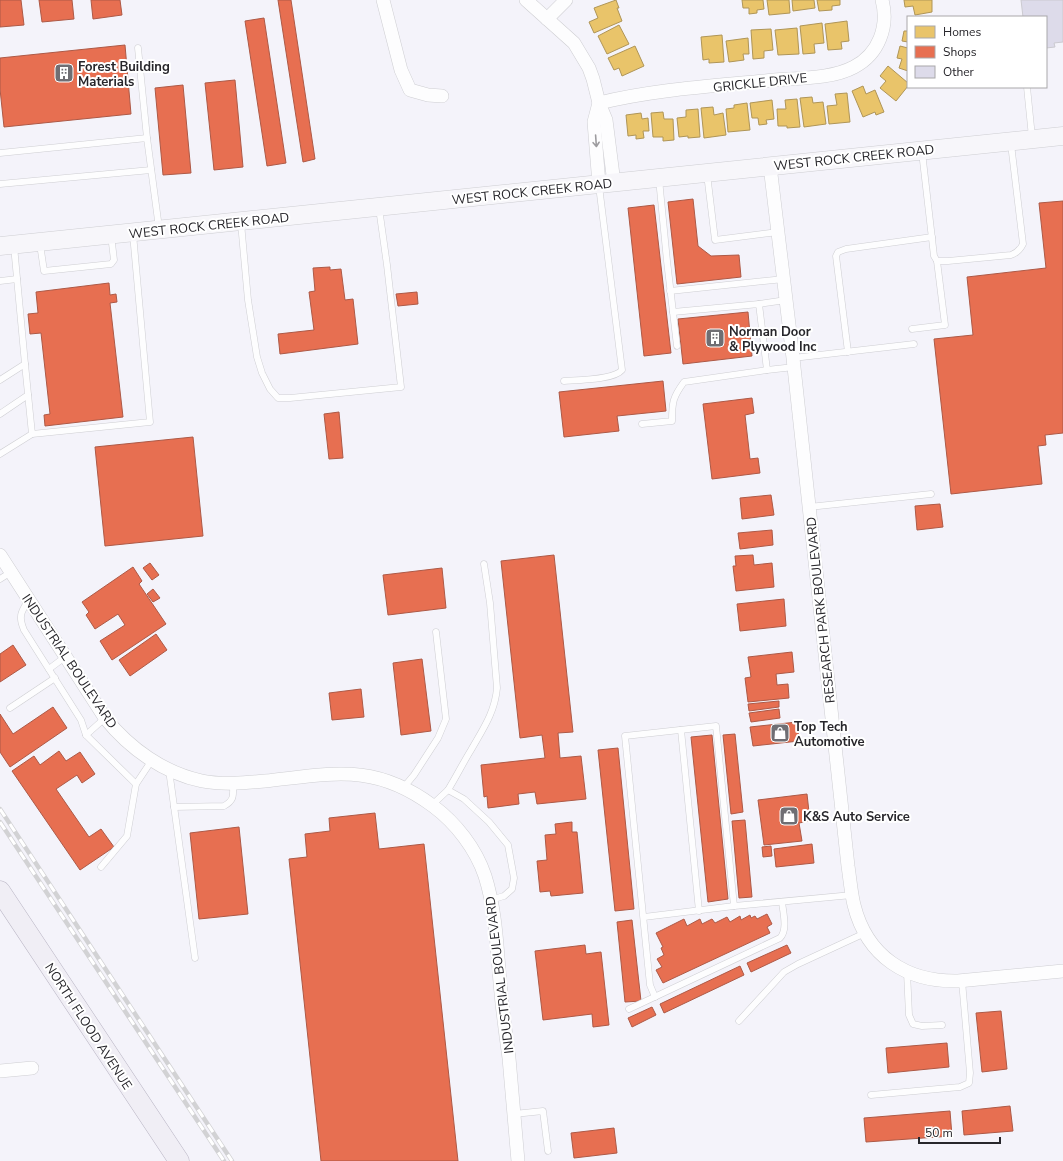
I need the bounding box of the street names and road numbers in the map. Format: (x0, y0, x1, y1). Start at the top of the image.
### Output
street label: GRICKLE DRIVE (712, 69, 808, 97)
street label: WEST ROCK CREEK ROAD (773, 141, 935, 175)
street label: WEST ROCK CREEK ROAD (451, 175, 613, 209)
street label: WEST ROCK CREEK ROAD (128, 209, 290, 243)
street label: RESEARCH PARK BOULEVARD (802, 516, 840, 704)
street label: INDUSTRIAL BOULEVARD (17, 591, 121, 732)
street label: INDUSTRIAL BOULEVARD (481, 895, 519, 1055)
street label: NORTH FLOOD AVENUE (40, 960, 136, 1093)

